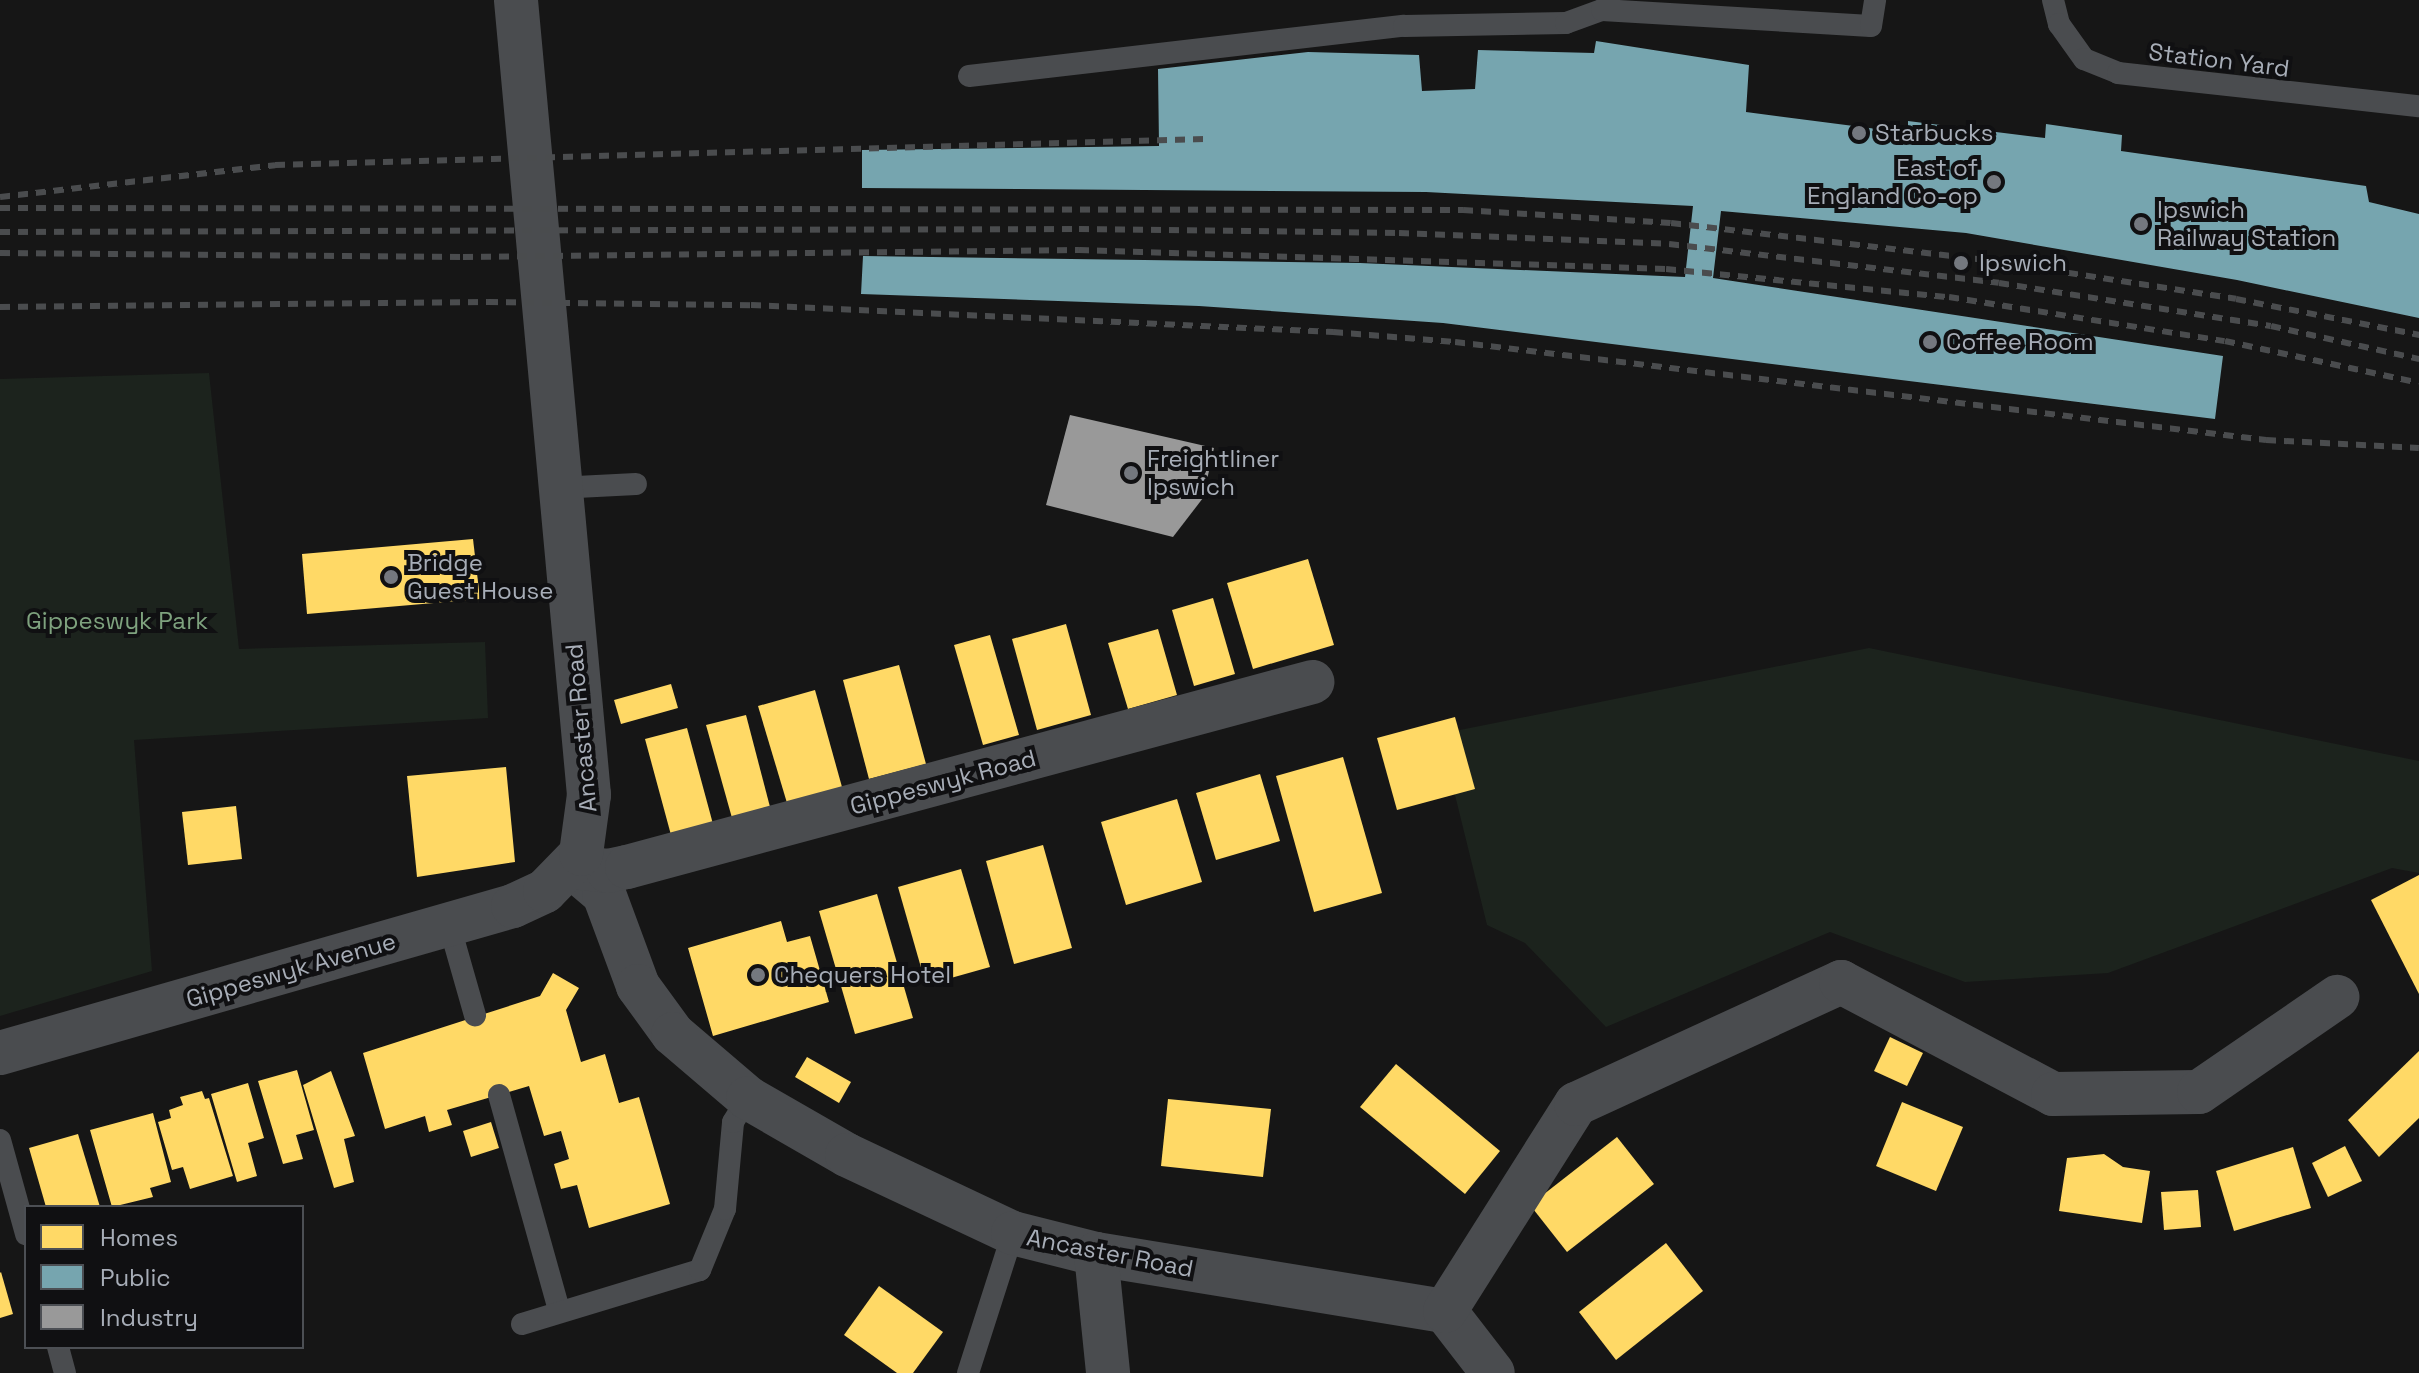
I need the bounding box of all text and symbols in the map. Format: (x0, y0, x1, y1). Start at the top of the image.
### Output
street label: Station Yard (2147, 37, 2291, 83)
place label: Starbucks (1875, 119, 1993, 147)
marker: Starbucks (1850, 124, 1868, 142)
place label: East of England Co-op (1807, 154, 1978, 210)
marker: East of England Co-op (1985, 173, 2003, 191)
place label: Ipswich Railway Station (2157, 196, 2336, 252)
marker: Ipswich Railway Station (2132, 215, 2150, 233)
place label: Ipswich (1979, 249, 2067, 277)
marker: Ipswich (1950, 252, 1972, 274)
place label: Coffee Room (1946, 328, 2094, 356)
marker: Coffee Room (1921, 333, 1939, 351)
place label: Freightliner Ipswich (1147, 445, 1279, 501)
marker: Freightliner Ipswich (1122, 464, 1140, 482)
place label: Bridge Guest House (407, 549, 553, 605)
marker: Bridge Guest House (382, 568, 400, 586)
park label: Gippeswyk Park (26, 607, 208, 635)
street label: Ancaster Road (559, 642, 603, 814)
street label: Gippeswyk Road (847, 743, 1039, 821)
street label: Gippeswyk Avenue (183, 926, 399, 1014)
place label: Chequers Hotel (774, 961, 951, 989)
marker: Chequers Hotel (749, 966, 767, 984)
legend (24, 1205, 304, 1349)
text: Homes (100, 1222, 178, 1253)
street label: Ancaster Road (1024, 1223, 1196, 1283)
text: Public (100, 1262, 171, 1293)
text: Industry (100, 1302, 198, 1333)

